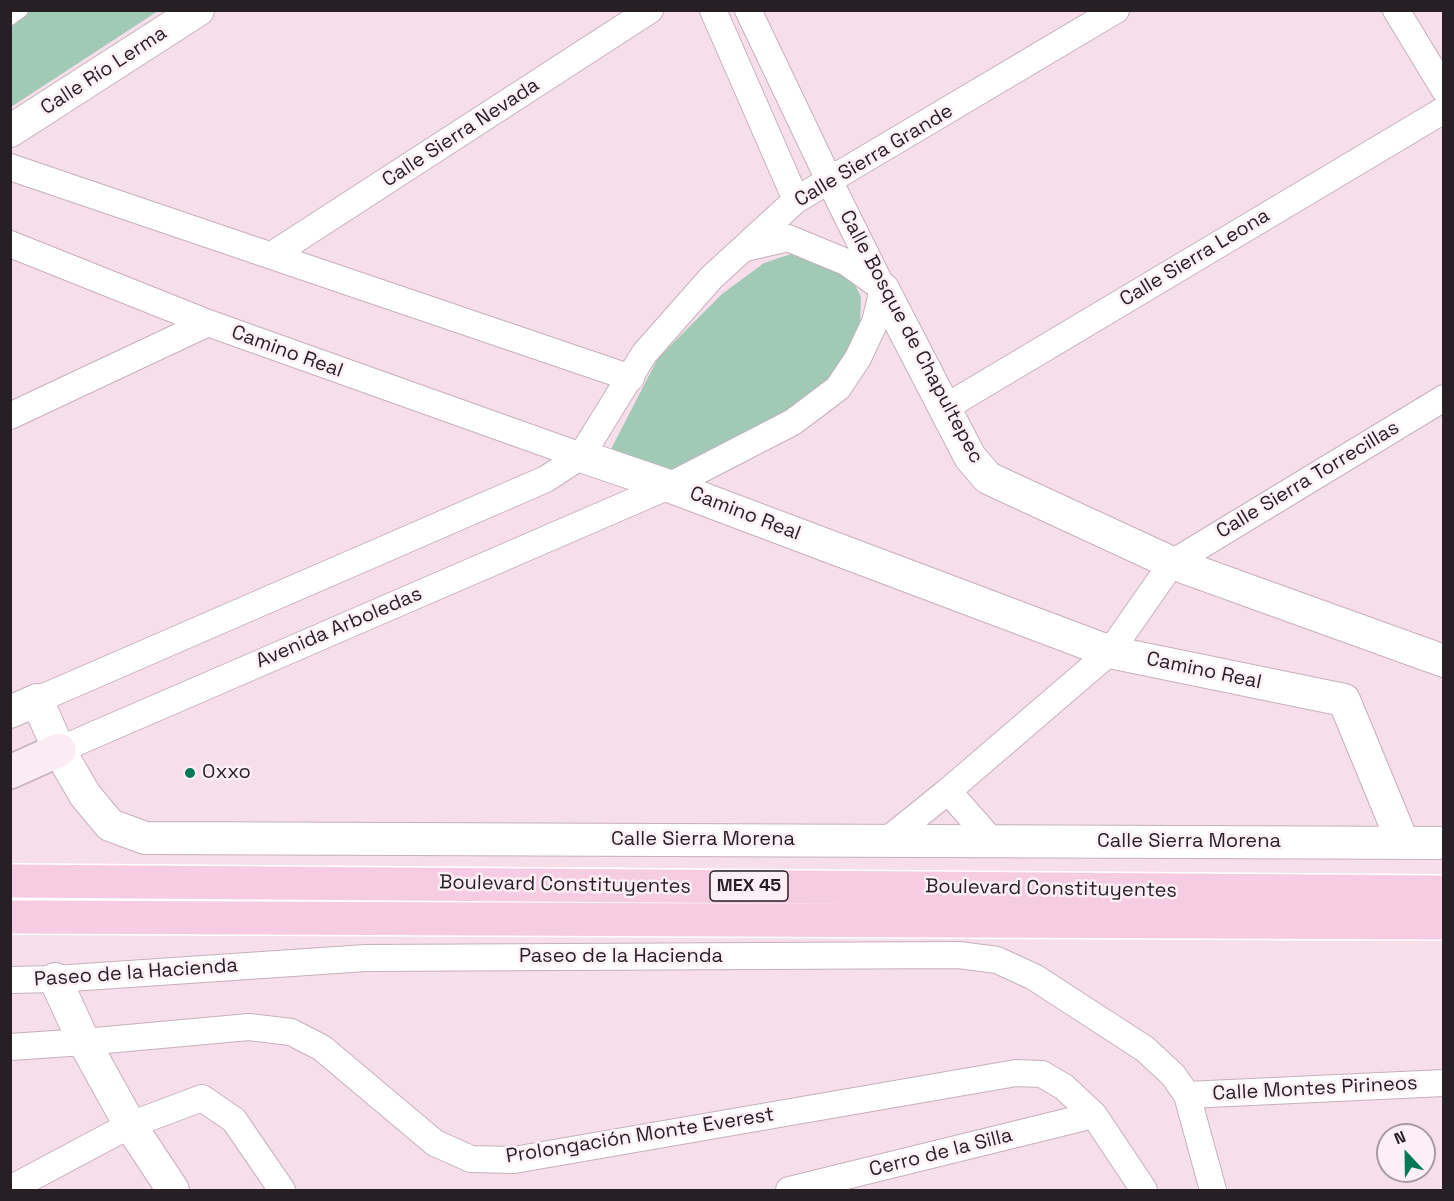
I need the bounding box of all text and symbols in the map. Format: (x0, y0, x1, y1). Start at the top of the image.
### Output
street label: Calle Río Lerma (37, 21, 171, 121)
street label: Calle Sierra Nevada (378, 73, 544, 193)
street label: Calle Sierra Grande (791, 99, 957, 213)
street label: Calle Sierra Leona (1116, 204, 1274, 312)
street label: Calle Bosque de Chapultepec (834, 206, 988, 468)
street label: Camino Real (228, 321, 346, 383)
street label: Calle Sierra Torrecillas (1212, 416, 1404, 544)
street label: Camino Real (686, 482, 804, 546)
street label: Avenida Arboledas (252, 582, 426, 674)
street label: Camino Real (1144, 647, 1264, 695)
place label: Oxxo (202, 761, 251, 785)
marker: Oxxo (183, 766, 197, 780)
street label: Calle Sierra Morena (611, 828, 795, 852)
street label: Calle Sierra Morena (1097, 830, 1281, 854)
street label: Boulevard Constituyentes (439, 871, 691, 899)
road number: MEX 45 (710, 871, 788, 901)
street label: Boulevard Constituyentes (925, 875, 1177, 903)
street label: Paseo de la Hacienda (519, 945, 723, 969)
street label: Paseo de la Hacienda (33, 954, 239, 992)
street label: Calle Montes Pirineos (1212, 1072, 1418, 1106)
street label: Prolongación Monte Everest (504, 1103, 776, 1169)
north arrow (1376, 1123, 1436, 1183)
street label: Cerro de la Silla (867, 1124, 1015, 1182)
text: N (1391, 1126, 1409, 1149)

